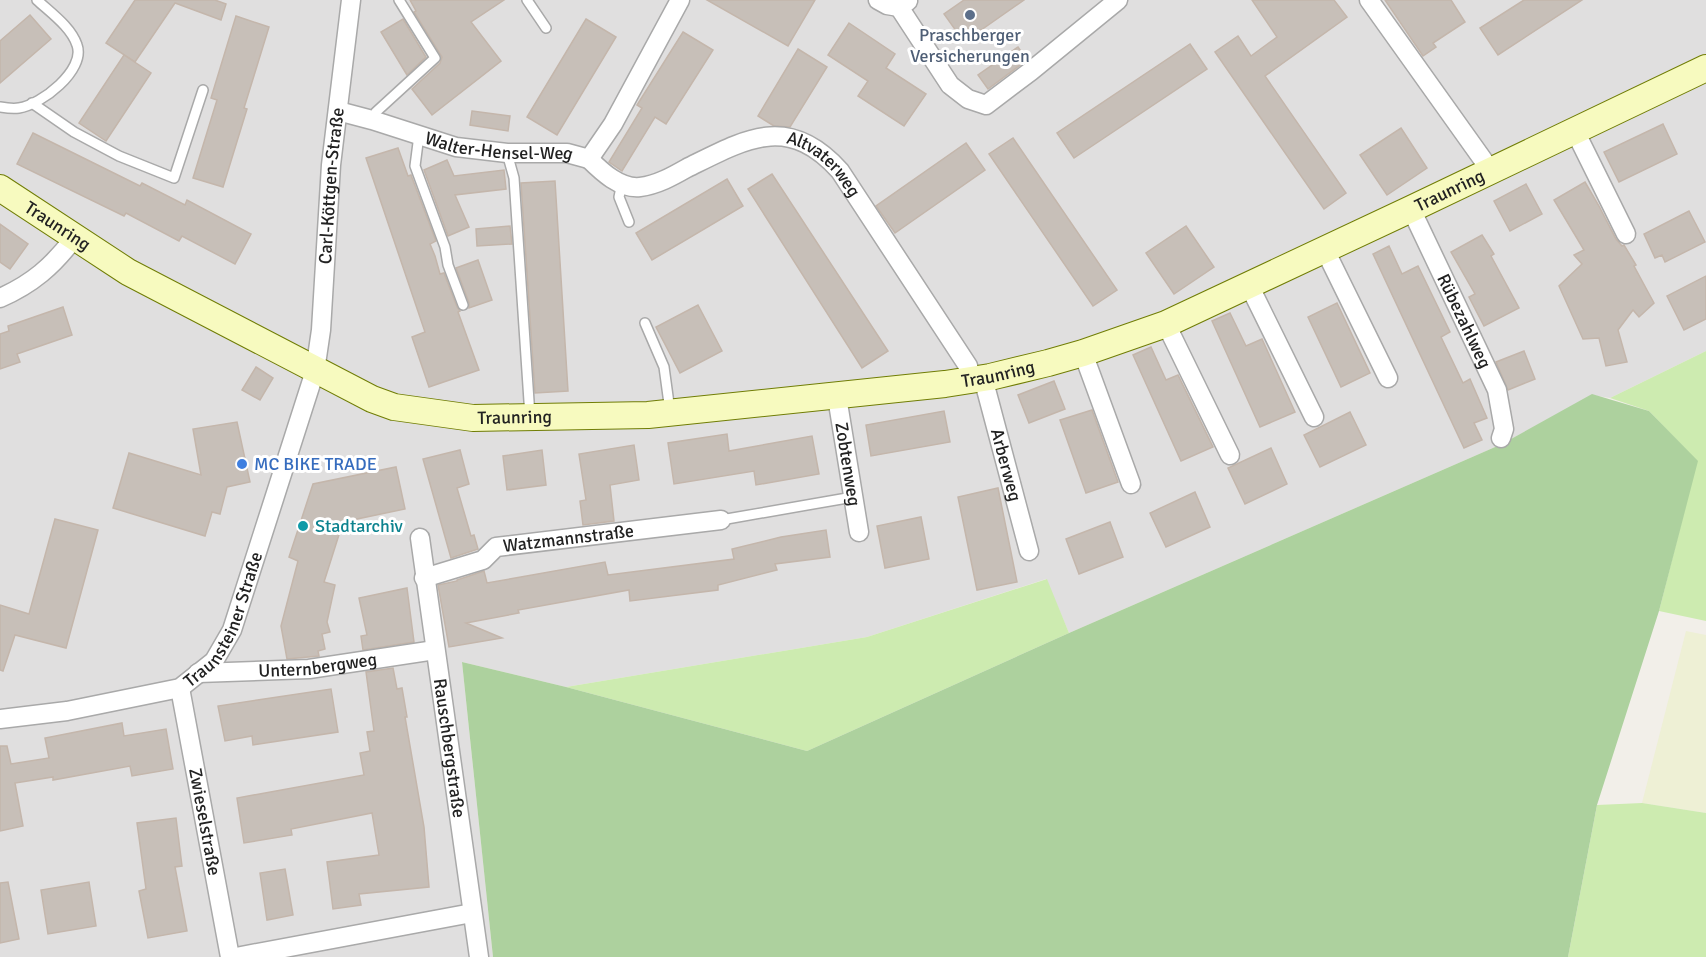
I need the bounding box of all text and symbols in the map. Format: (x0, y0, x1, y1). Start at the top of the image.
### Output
marker: Praschberger Versicherungen (963, 8, 977, 22)
place label: Praschberger Versicherungen (910, 24, 1030, 67)
street label: Carl-Köttgen-Straße (314, 106, 349, 265)
street label: Altvaterweg (784, 126, 865, 201)
street label: Walter-Hensel-Weg (422, 127, 576, 165)
street label: Traunring (1411, 165, 1488, 217)
street label: Traunring (21, 196, 95, 255)
street label: Rübezahlweg (1432, 270, 1496, 372)
street label: Traunring (960, 356, 1037, 392)
street label: Traunring (477, 406, 552, 429)
street label: Zobtenweg (830, 421, 866, 508)
street label: Arberweg (986, 426, 1026, 504)
place label: MC BIKE TRADE (254, 453, 377, 475)
marker: MC BIKE TRADE (235, 457, 249, 471)
place label: Stadtarchiv (315, 515, 404, 537)
marker: Stadtarchiv (296, 519, 310, 533)
street label: Watzmannstraße (502, 520, 635, 557)
street label: Traunsteiner Straße (179, 549, 267, 692)
street label: Unternbergweg (258, 648, 378, 682)
street label: Rauschbergstraße (429, 677, 470, 819)
street label: Zwieselstraße (184, 766, 226, 877)

